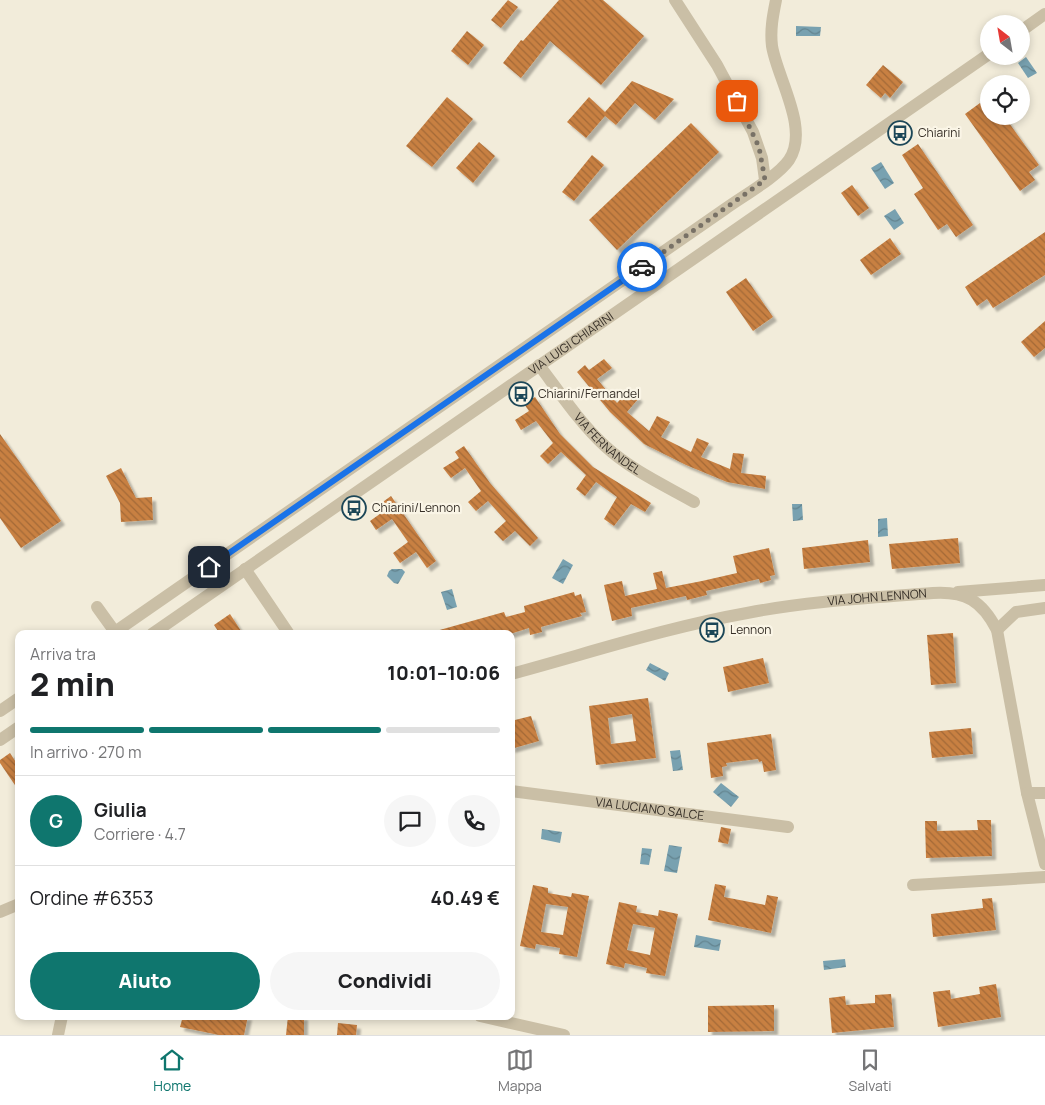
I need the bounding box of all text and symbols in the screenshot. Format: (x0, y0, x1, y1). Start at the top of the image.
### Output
north arrow (980, 15, 1030, 65)
map controls (980, 15, 1030, 125)
button: locate (980, 75, 1030, 125)
pin (716, 80, 758, 122)
icon: bag (723, 87, 751, 115)
bus stop icon: Chiarini (887, 120, 913, 146)
place label: Chiarini (918, 124, 960, 141)
courier (617, 242, 667, 292)
icon: car (628, 253, 656, 281)
street label: VIA LUIGI CHIARINI (525, 308, 617, 379)
bus stop icon: Chiarini/Fernandel (508, 381, 534, 407)
place label: Chiarini/Fernandel (538, 385, 640, 402)
street label: VIA FERNANDEL (570, 409, 644, 478)
bus stop icon: Chiarini/Lennon (341, 495, 367, 521)
place label: Chiarini/Lennon (372, 499, 460, 516)
pin (188, 546, 230, 588)
icon: home (195, 553, 223, 581)
street label: VIA JOHN LENNON (827, 585, 927, 610)
bus stop icon: Lennon (699, 617, 725, 643)
place label: Lennon (730, 621, 771, 638)
text: Arriva tra (30, 643, 96, 665)
text: 10:01–10:06 (387, 660, 500, 686)
text: 2 min (30, 662, 115, 706)
text: In arrivo · 270 m (30, 741, 142, 763)
street label: VIA LUCIANO SALCE (594, 793, 705, 824)
button: chat (384, 795, 436, 847)
button: phone (448, 795, 500, 847)
text: Giulia (94, 797, 147, 823)
text: G (49, 808, 63, 834)
text: Corriere · 4.7 (94, 823, 186, 845)
text: Ordine #6353 (30, 885, 154, 911)
text: 40.49 € (431, 885, 500, 911)
button: Aiuto (30, 952, 260, 1010)
button: Condividi (270, 952, 500, 1010)
tab: Home (153, 1046, 191, 1095)
tab: Mappa (498, 1046, 542, 1095)
tab: Salvati (849, 1046, 892, 1095)

